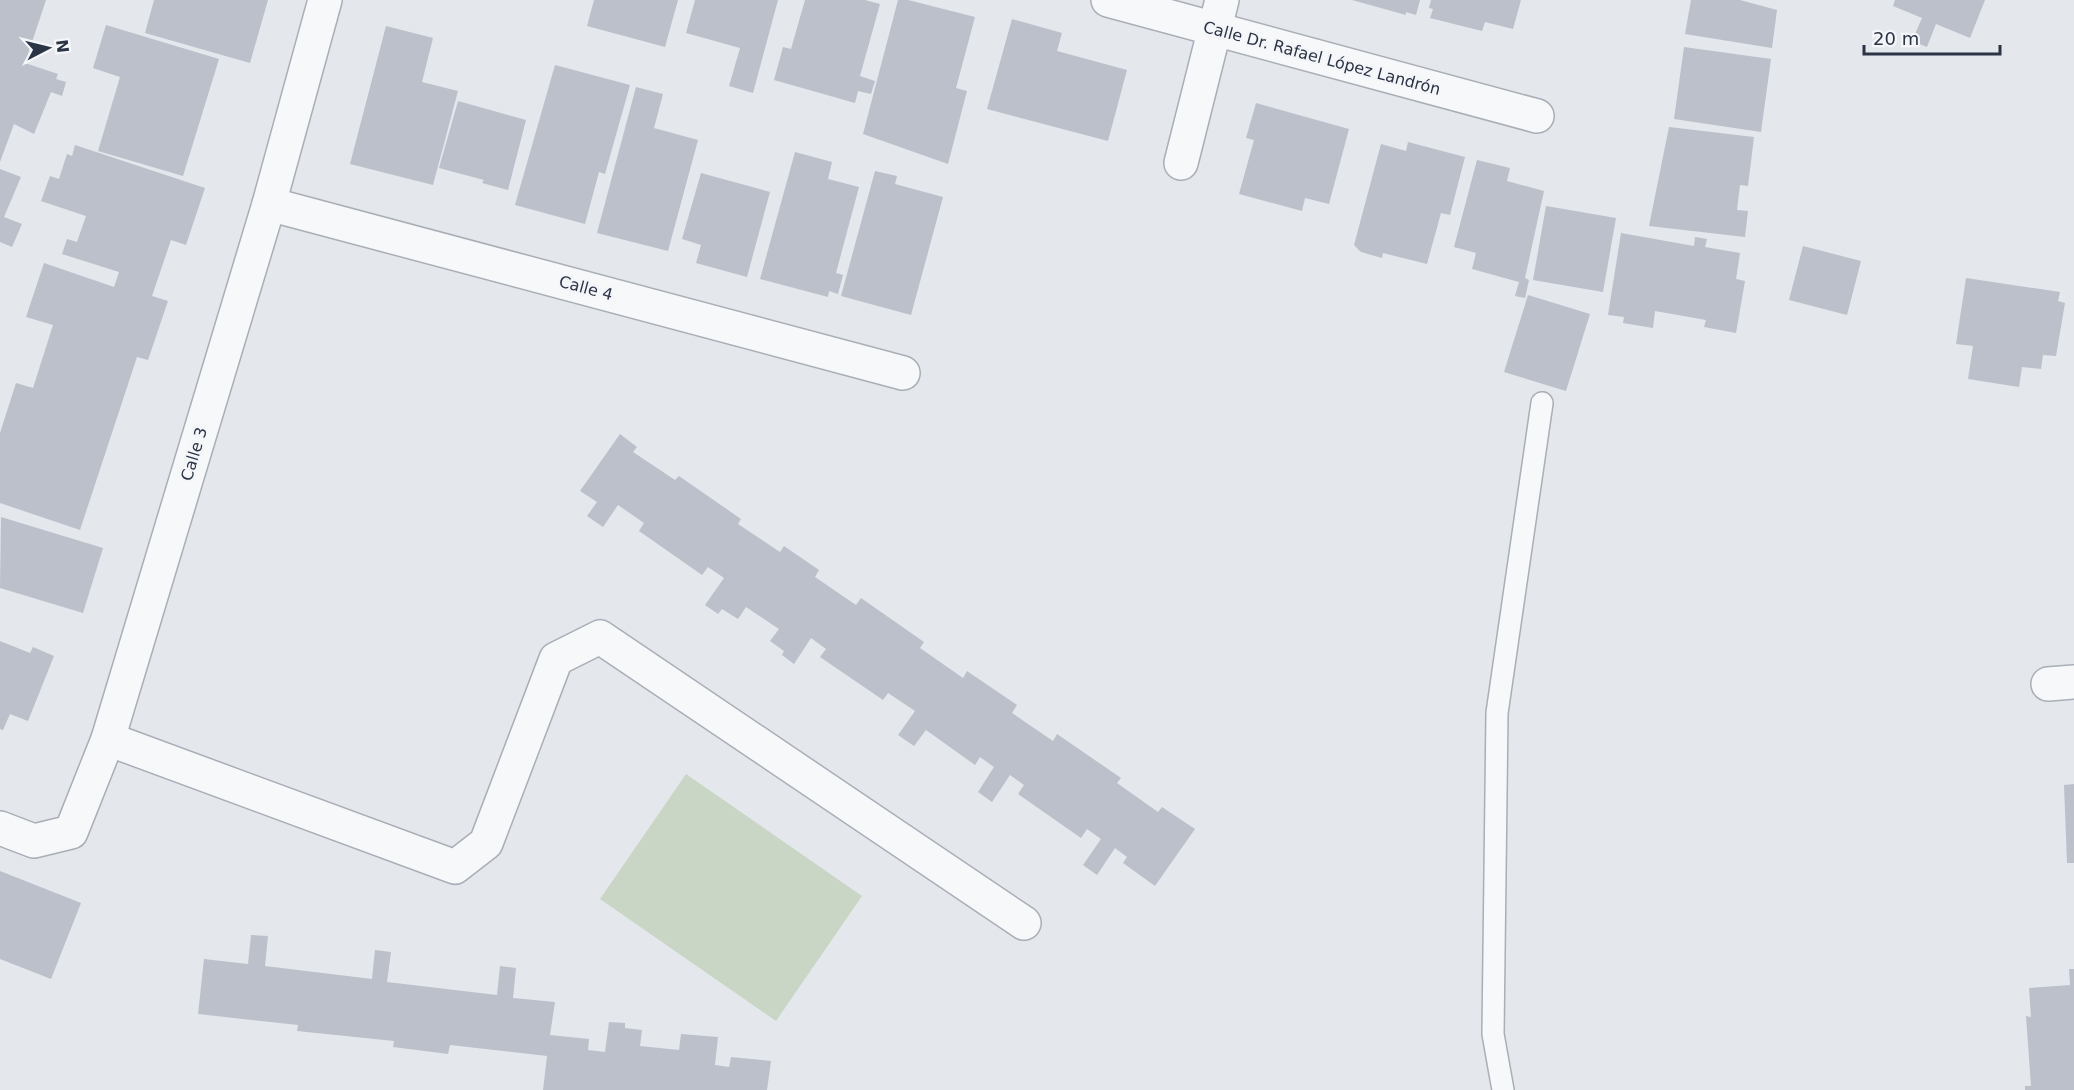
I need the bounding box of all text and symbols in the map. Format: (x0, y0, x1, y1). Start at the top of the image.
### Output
street label: Calle Dr. Rafael López Landrón (1201, 17, 1443, 99)
north arrow (18, 18, 78, 78)
scale bar (1864, 18, 2000, 56)
text: 20 m (1873, 28, 1919, 49)
text: N (52, 38, 73, 54)
street label: Calle 4 (557, 272, 615, 304)
street label: Calle 3 (177, 425, 211, 483)

